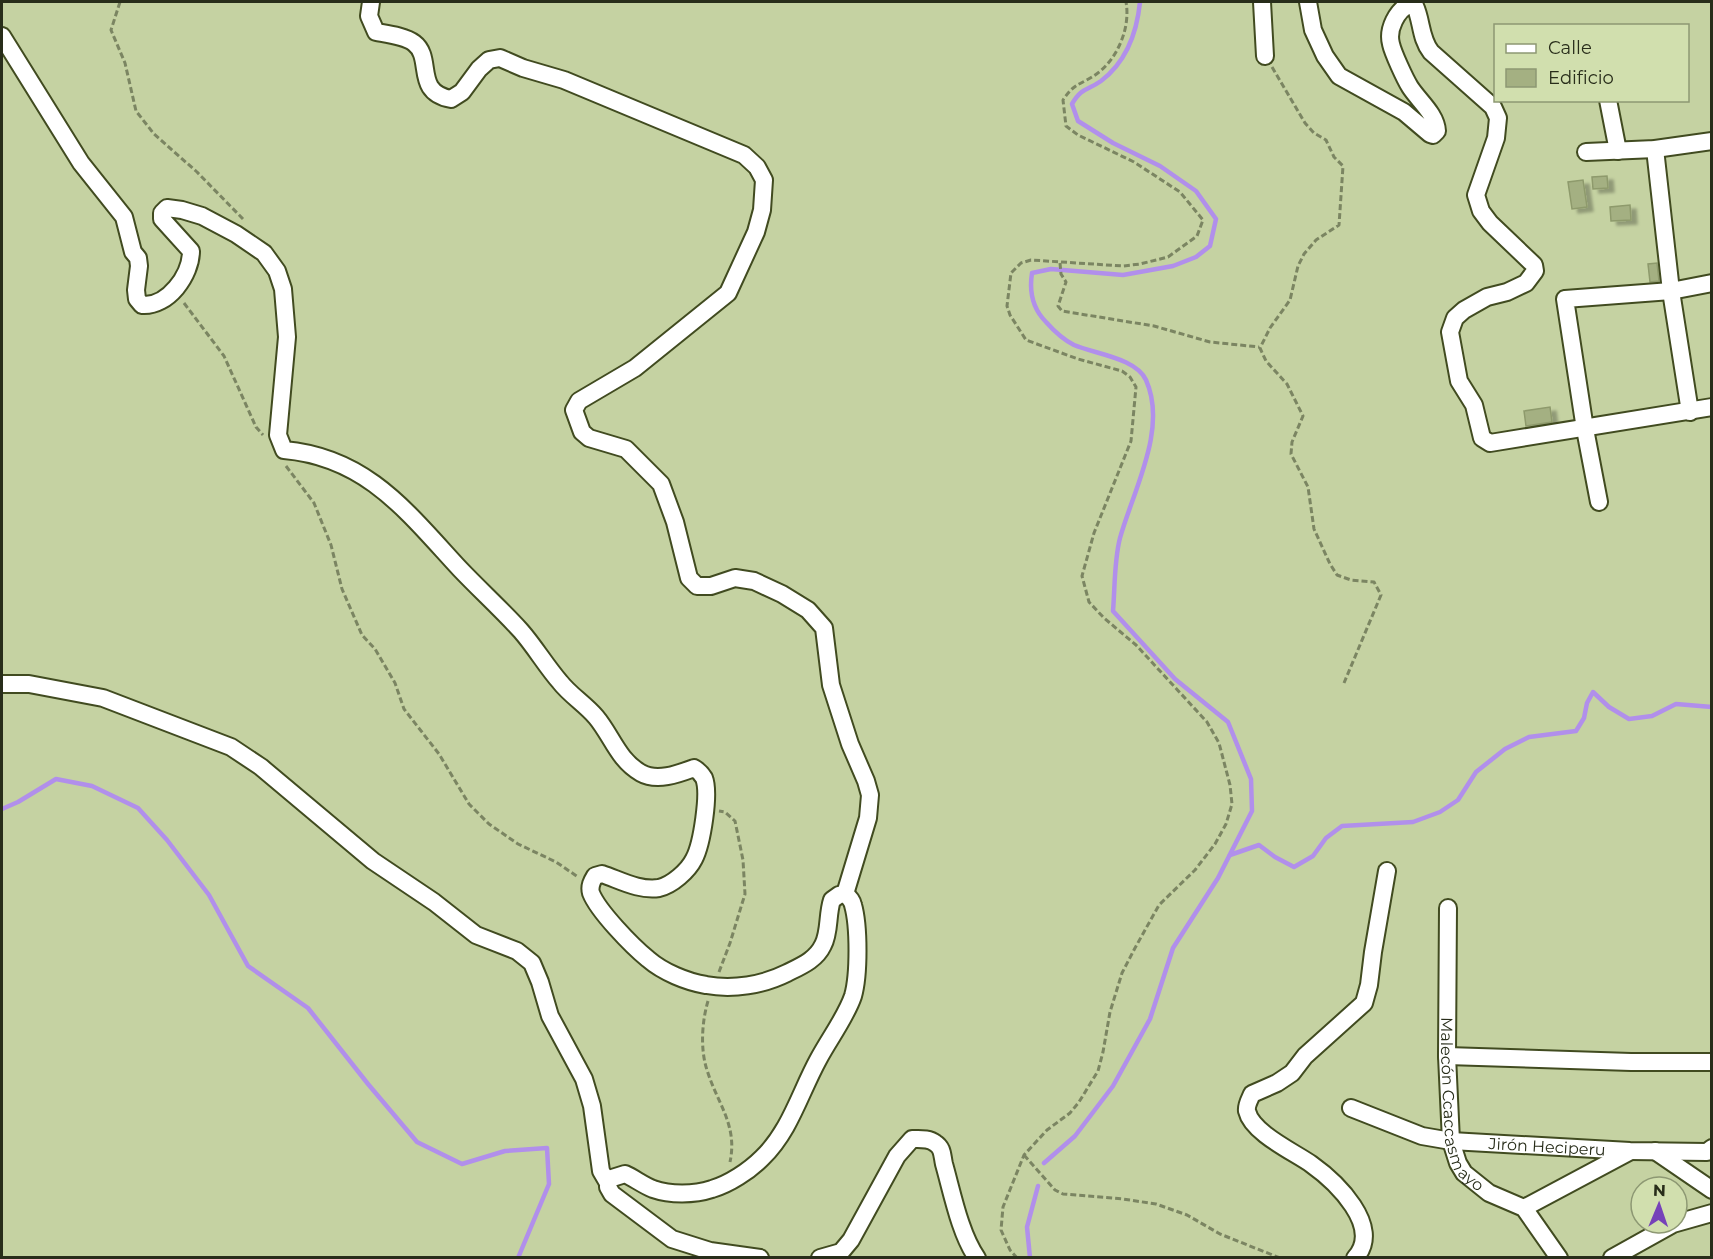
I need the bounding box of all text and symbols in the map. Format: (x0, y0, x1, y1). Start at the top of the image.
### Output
legend (1494, 24, 1689, 102)
text: Calle (1548, 37, 1592, 59)
text: Edificio (1548, 67, 1614, 89)
street label: Malecón Ccaccasmayo (1437, 1017, 1488, 1195)
street label: Jirón Heciperu (1487, 1134, 1606, 1159)
north arrow (1629, 1175, 1689, 1235)
text: N (1653, 1181, 1666, 1200)

